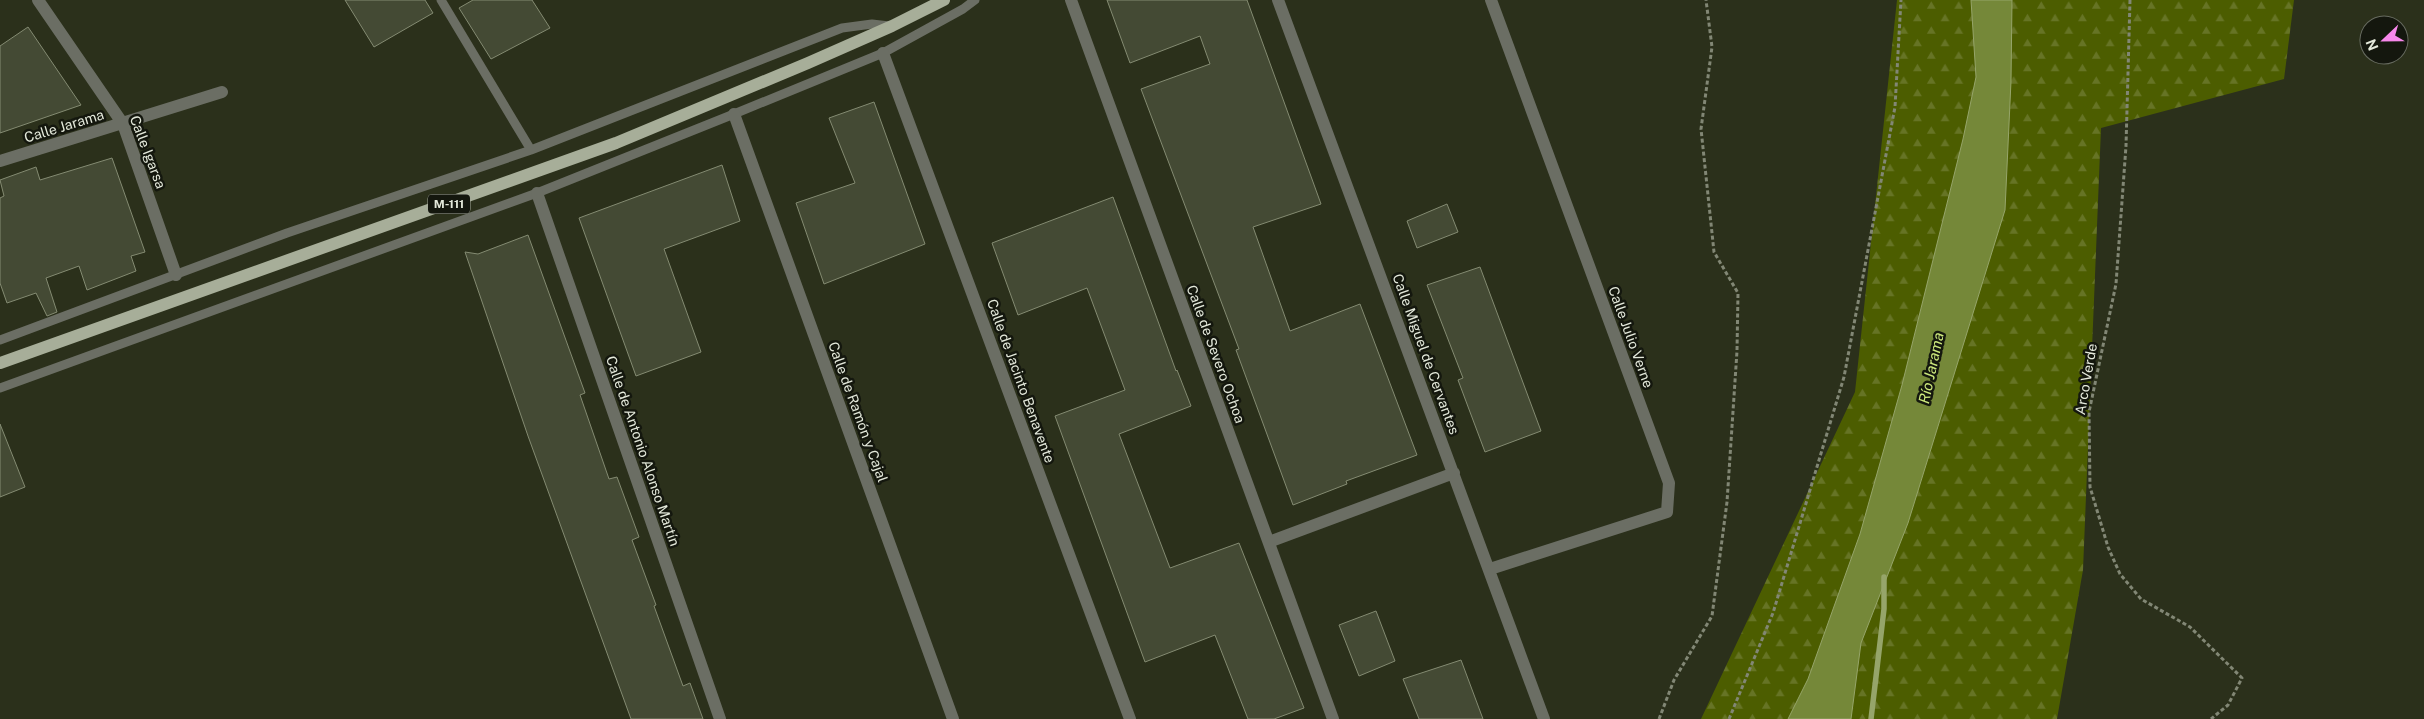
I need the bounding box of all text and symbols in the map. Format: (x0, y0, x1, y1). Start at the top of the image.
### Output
north arrow (2359, 15, 2409, 65)
text: N (2362, 37, 2381, 53)
street label: Calle Jarama (22, 106, 106, 146)
street label: Calle Igarsa (127, 113, 169, 191)
road number: M-111 (428, 194, 470, 213)
street label: Calle Miguel de Cervantes (1389, 272, 1463, 436)
street label: Calle de Severo Ochoa (1184, 283, 1248, 425)
street label: Calle Julio Verne (1605, 284, 1657, 390)
street label: Calle de Jacinto Benavente (984, 297, 1058, 465)
water label: Río Jarama (1915, 331, 1947, 405)
street label: Calle de Ramón y Cajal (825, 340, 891, 484)
street label: Arco Verde (2072, 342, 2100, 416)
street label: Calle de Antonio Alonso Martín (603, 354, 683, 548)

